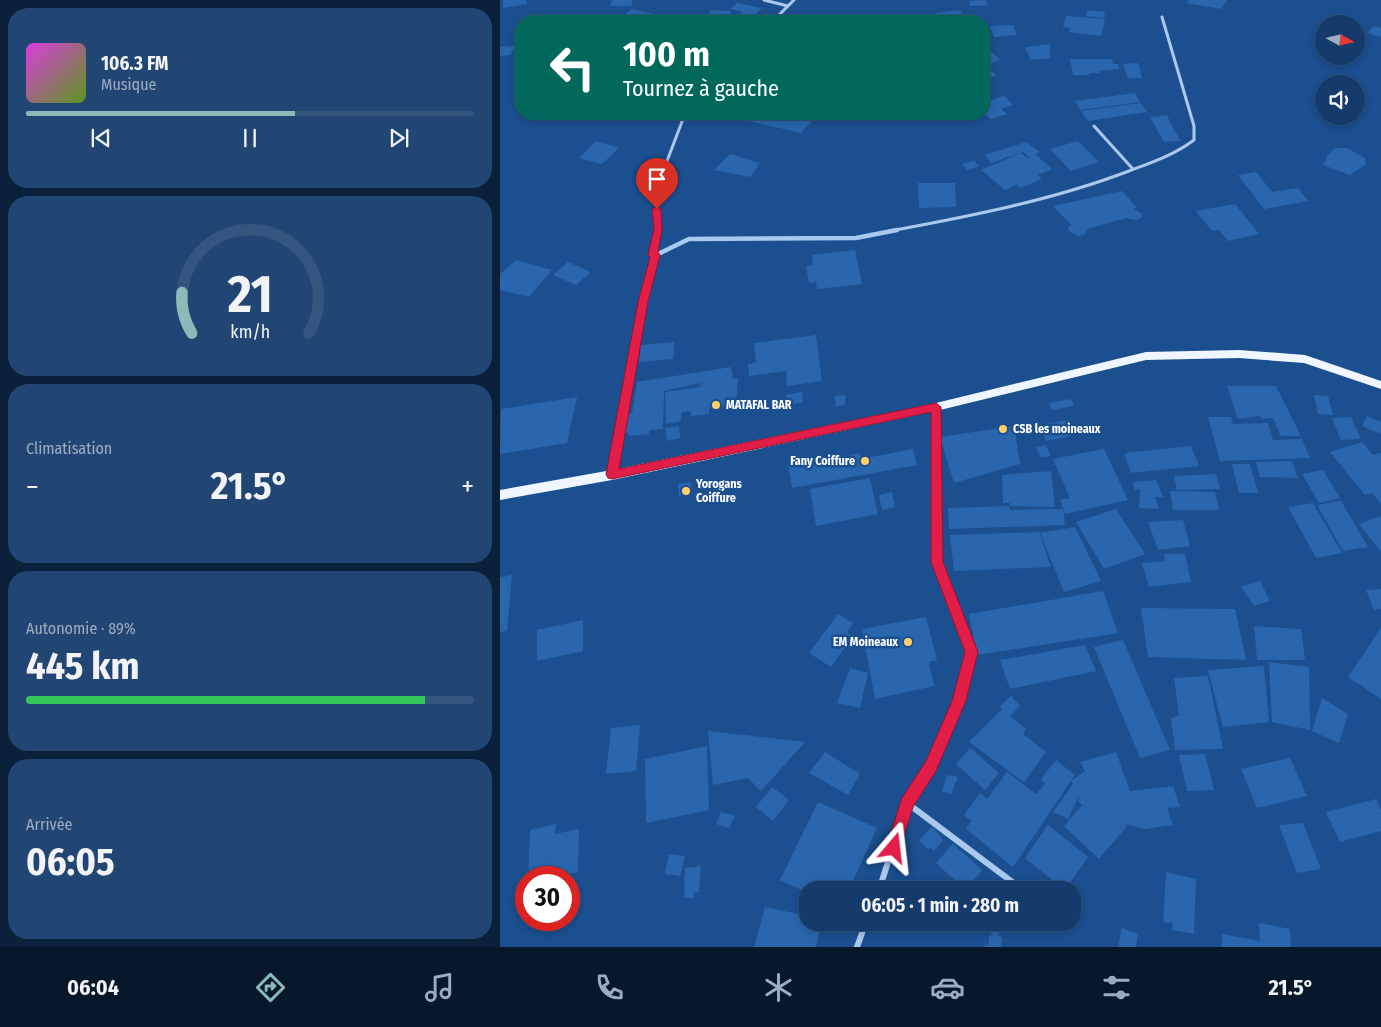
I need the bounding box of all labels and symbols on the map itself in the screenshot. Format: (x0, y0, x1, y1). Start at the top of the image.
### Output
north arrow (1315, 15, 1365, 65)
pin (636, 158, 678, 209)
place label: MATAFAL BAR (726, 398, 792, 412)
marker: MATAFAL BAR (710, 399, 722, 411)
place label: CSB les moineaux (1013, 422, 1101, 436)
marker: CSB les moineaux (997, 423, 1009, 435)
place label: Fany Coiffure (790, 454, 855, 468)
marker: Fany Coiffure (859, 455, 871, 467)
place label: Yorogans Coiffure (695, 477, 743, 505)
marker: Yorogans Coiffure (680, 485, 692, 497)
place label: EM Moineaux (833, 635, 898, 649)
marker: EM Moineaux (902, 636, 914, 648)
position arrow (867, 821, 919, 873)
speed limit sign: 30 (515, 866, 580, 931)

